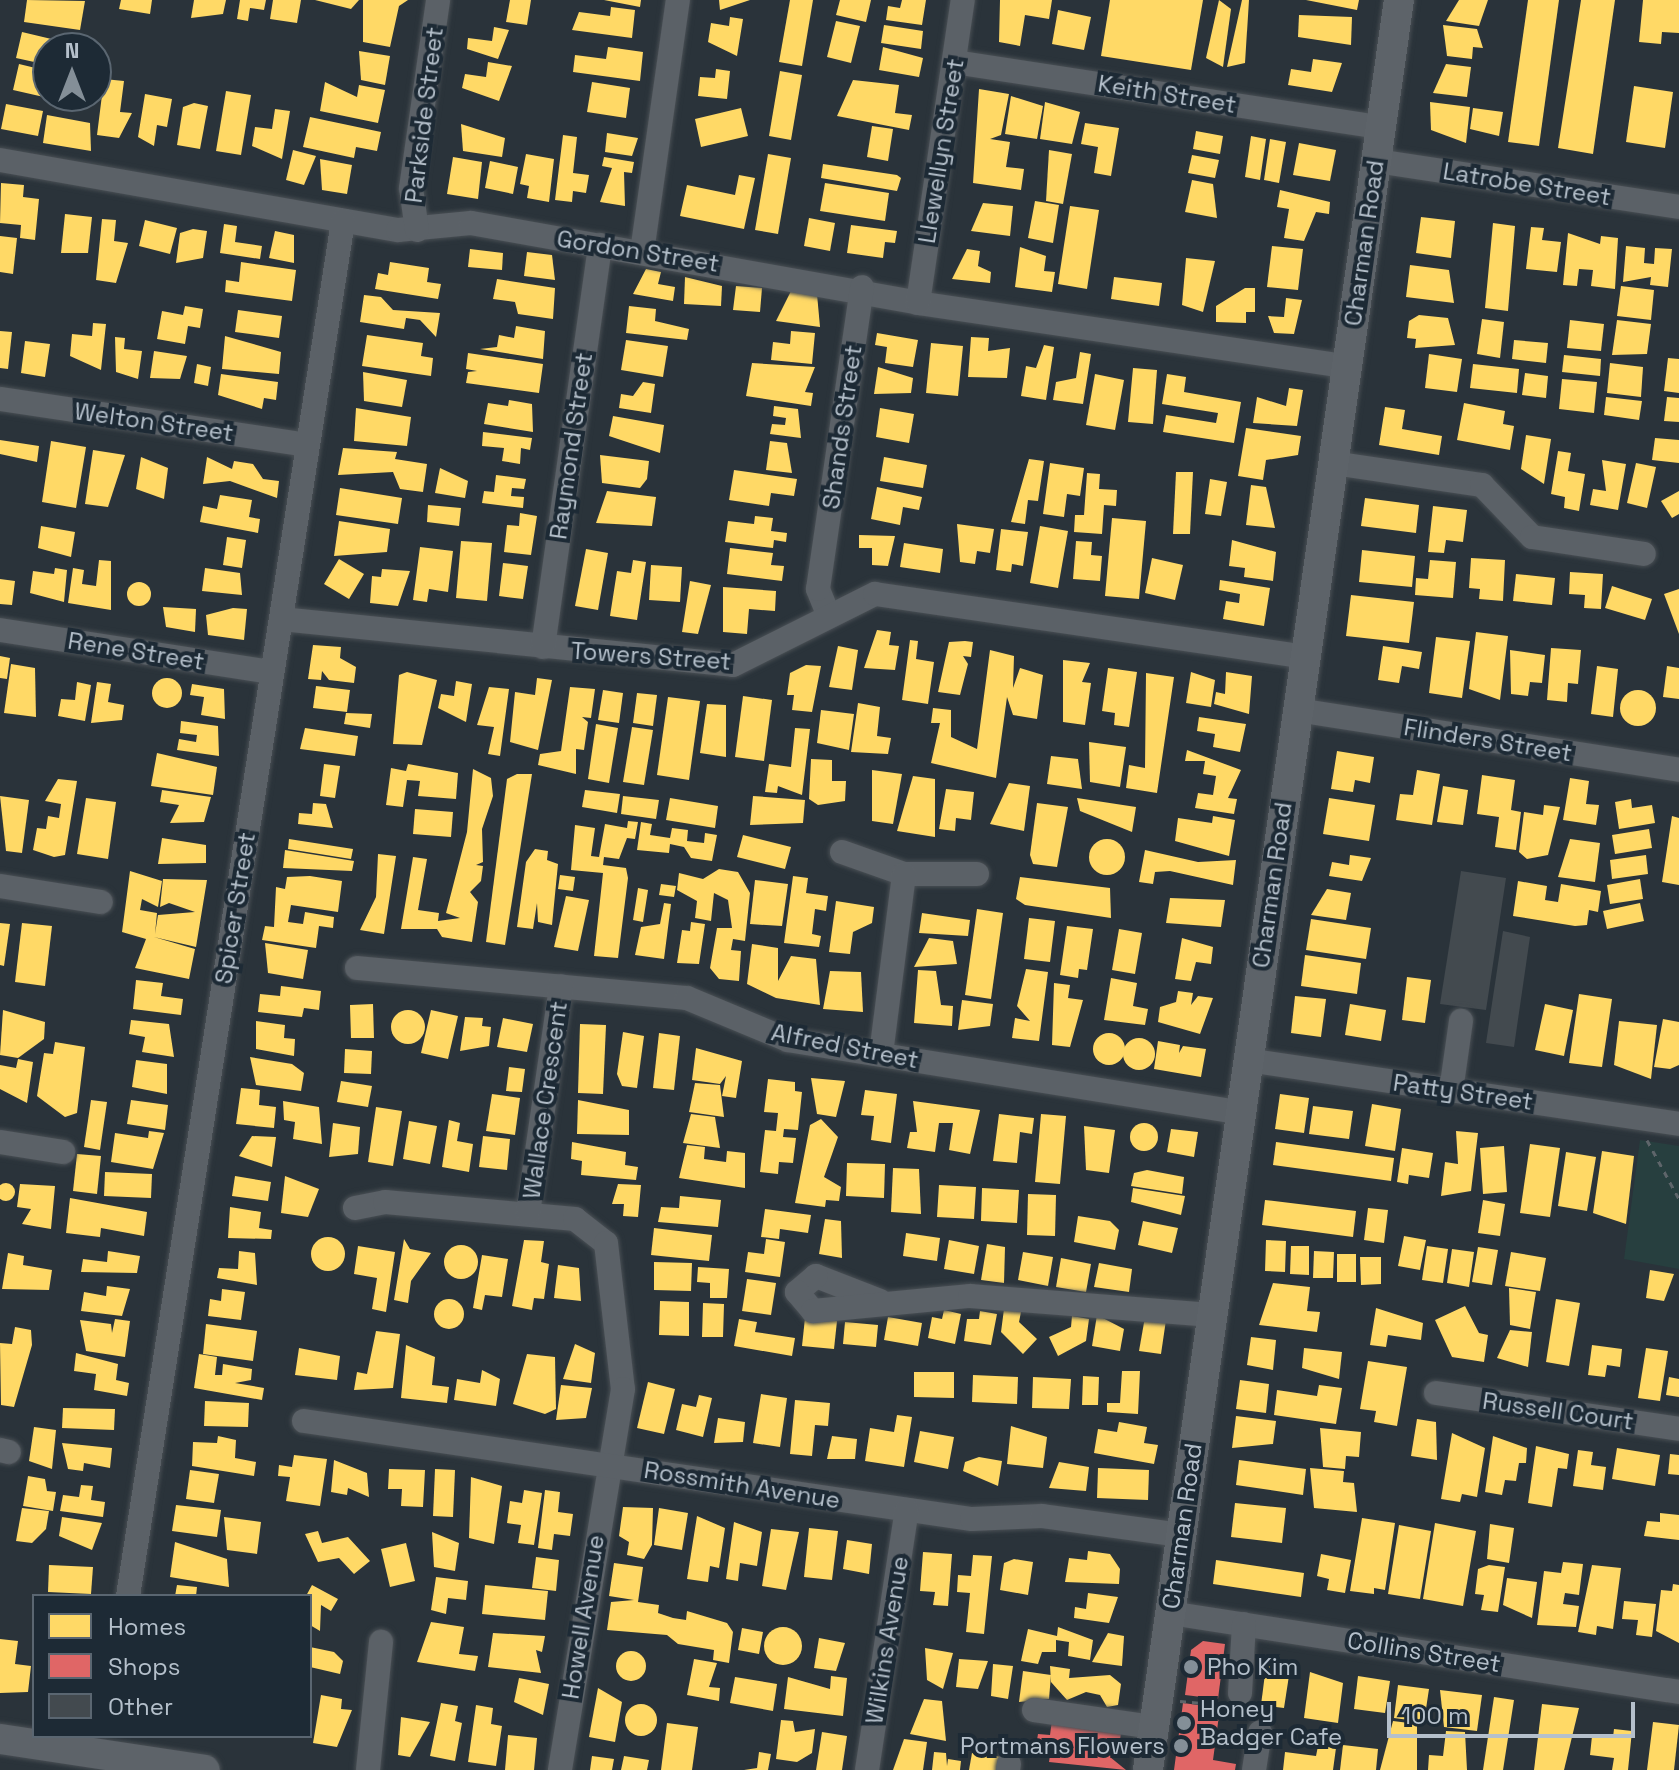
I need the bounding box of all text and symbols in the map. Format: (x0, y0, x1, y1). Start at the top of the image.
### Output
street label: Parkside Street (399, 25, 449, 205)
north arrow (32, 32, 112, 112)
text: N (65, 36, 79, 64)
street label: Llewellyn Street (912, 56, 970, 246)
street label: Keith Street (1096, 69, 1238, 119)
street label: Latrobe Street (1441, 156, 1613, 212)
street label: Charman Road (1338, 158, 1390, 328)
street label: Gordon Street (555, 224, 721, 278)
street label: Shands Street (816, 343, 868, 511)
street label: Raymond Street (544, 351, 598, 541)
street label: Welton Street (73, 397, 235, 447)
street label: Rene Street (66, 626, 206, 676)
street label: Towers Street (570, 636, 732, 676)
street label: Flinders Street (1402, 712, 1574, 768)
street label: Charman Road (1246, 800, 1298, 970)
street label: Spicer Street (209, 830, 261, 986)
street label: Wallace Crescent (517, 999, 573, 1201)
street label: Alfred Street (769, 1018, 921, 1074)
street label: Patty Street (1391, 1068, 1535, 1116)
street label: Russell Court (1481, 1386, 1635, 1436)
street label: Charman Road (1156, 1441, 1208, 1611)
street label: Rossmith Avenue (642, 1455, 842, 1515)
street label: Howell Avenue (556, 1533, 610, 1701)
street label: Wilkins Avenue (859, 1554, 915, 1726)
legend (32, 1594, 312, 1738)
text: Homes (108, 1611, 186, 1642)
street label: Collins Street (1345, 1626, 1503, 1678)
text: Shops (108, 1651, 180, 1682)
place label: Pho Kim (1207, 1653, 1298, 1681)
marker: Pho Kim (1182, 1658, 1200, 1676)
scale bar (1391, 1686, 1639, 1736)
text: Other (108, 1691, 173, 1722)
place label: Honey Badger Cafe (1200, 1695, 1342, 1751)
text: 100 m (1401, 1700, 1469, 1731)
marker: Honey Badger Cafe (1175, 1714, 1193, 1732)
place label: Portmans Flowers (960, 1732, 1165, 1760)
marker: Portmans Flowers (1172, 1737, 1190, 1755)

